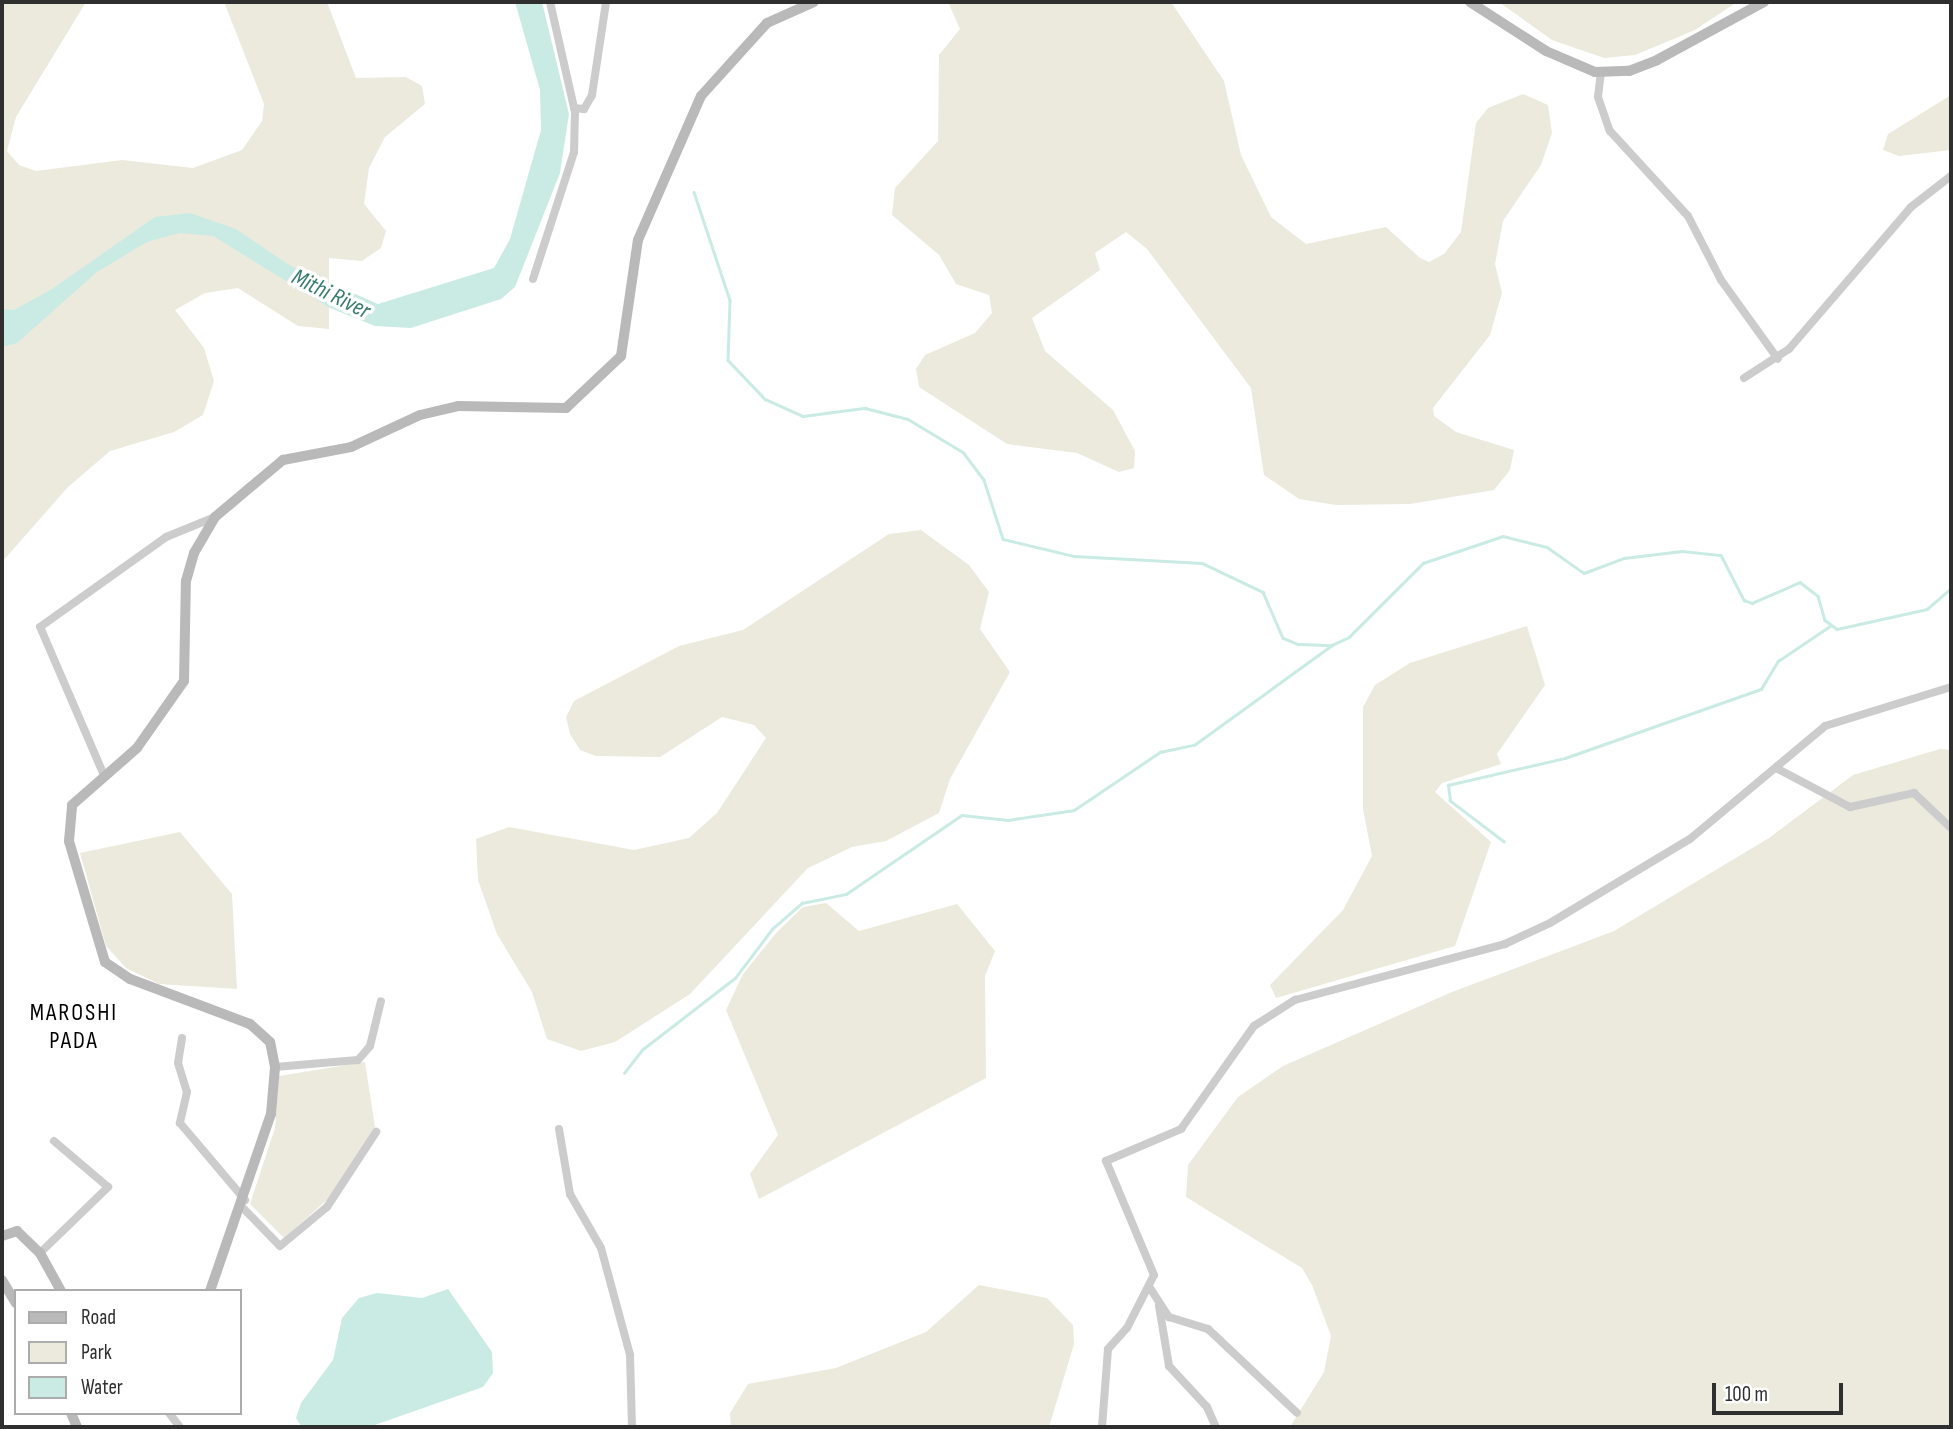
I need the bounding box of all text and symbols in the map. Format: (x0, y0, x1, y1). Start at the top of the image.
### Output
water label: Mithi River (287, 263, 375, 325)
district label: MAROSHI PADA (31, 999, 117, 1055)
legend (14, 1289, 242, 1415)
text: Road (81, 1305, 116, 1330)
text: Park (81, 1340, 112, 1365)
scale bar (1715, 1370, 1846, 1414)
text: Water (81, 1375, 123, 1400)
text: 100 m (1725, 1382, 1768, 1407)

